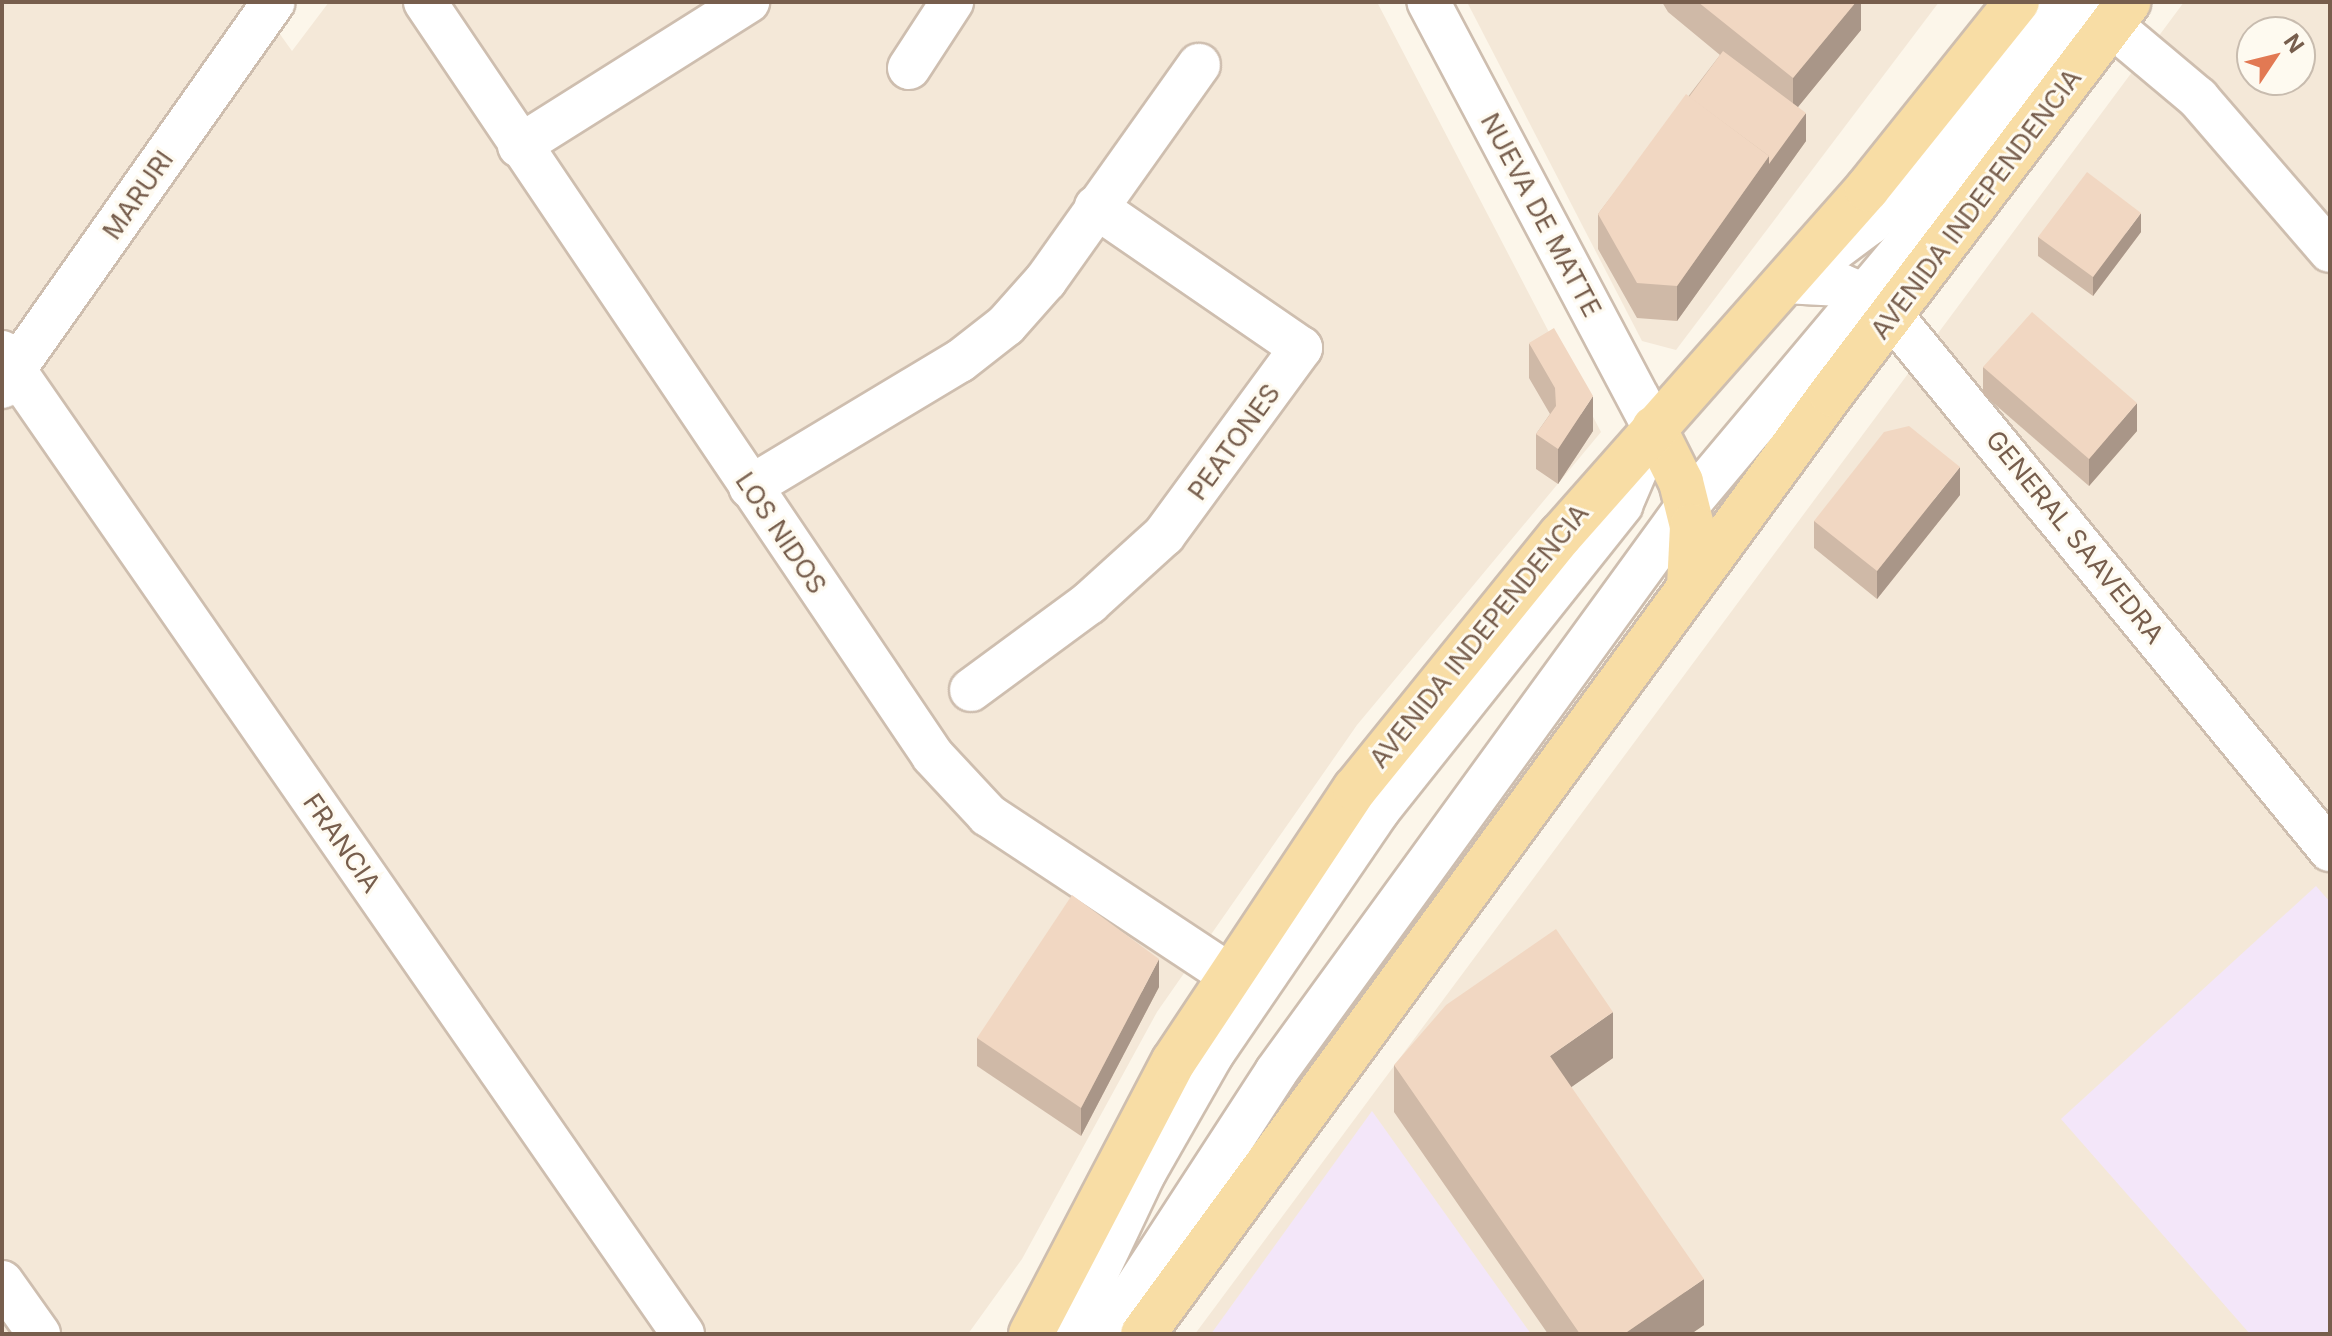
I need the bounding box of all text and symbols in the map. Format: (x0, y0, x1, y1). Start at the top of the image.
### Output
north arrow (2236, 16, 2316, 96)
text: N (2279, 29, 2309, 58)
street label: AVENIDA INDEPENDENCIA (1864, 63, 2088, 345)
street label: NUEVA DE MATTE (1474, 108, 1608, 322)
street label: MARURI (96, 145, 180, 245)
street label: PEATONES (1181, 378, 1287, 506)
street label: GENERAL SAAVEDRA (1979, 424, 2171, 650)
street label: LOS NIDOS (729, 466, 833, 600)
street label: AVENIDA INDEPENDENCIA (1363, 498, 1595, 774)
street label: FRANCIA (297, 788, 387, 898)

